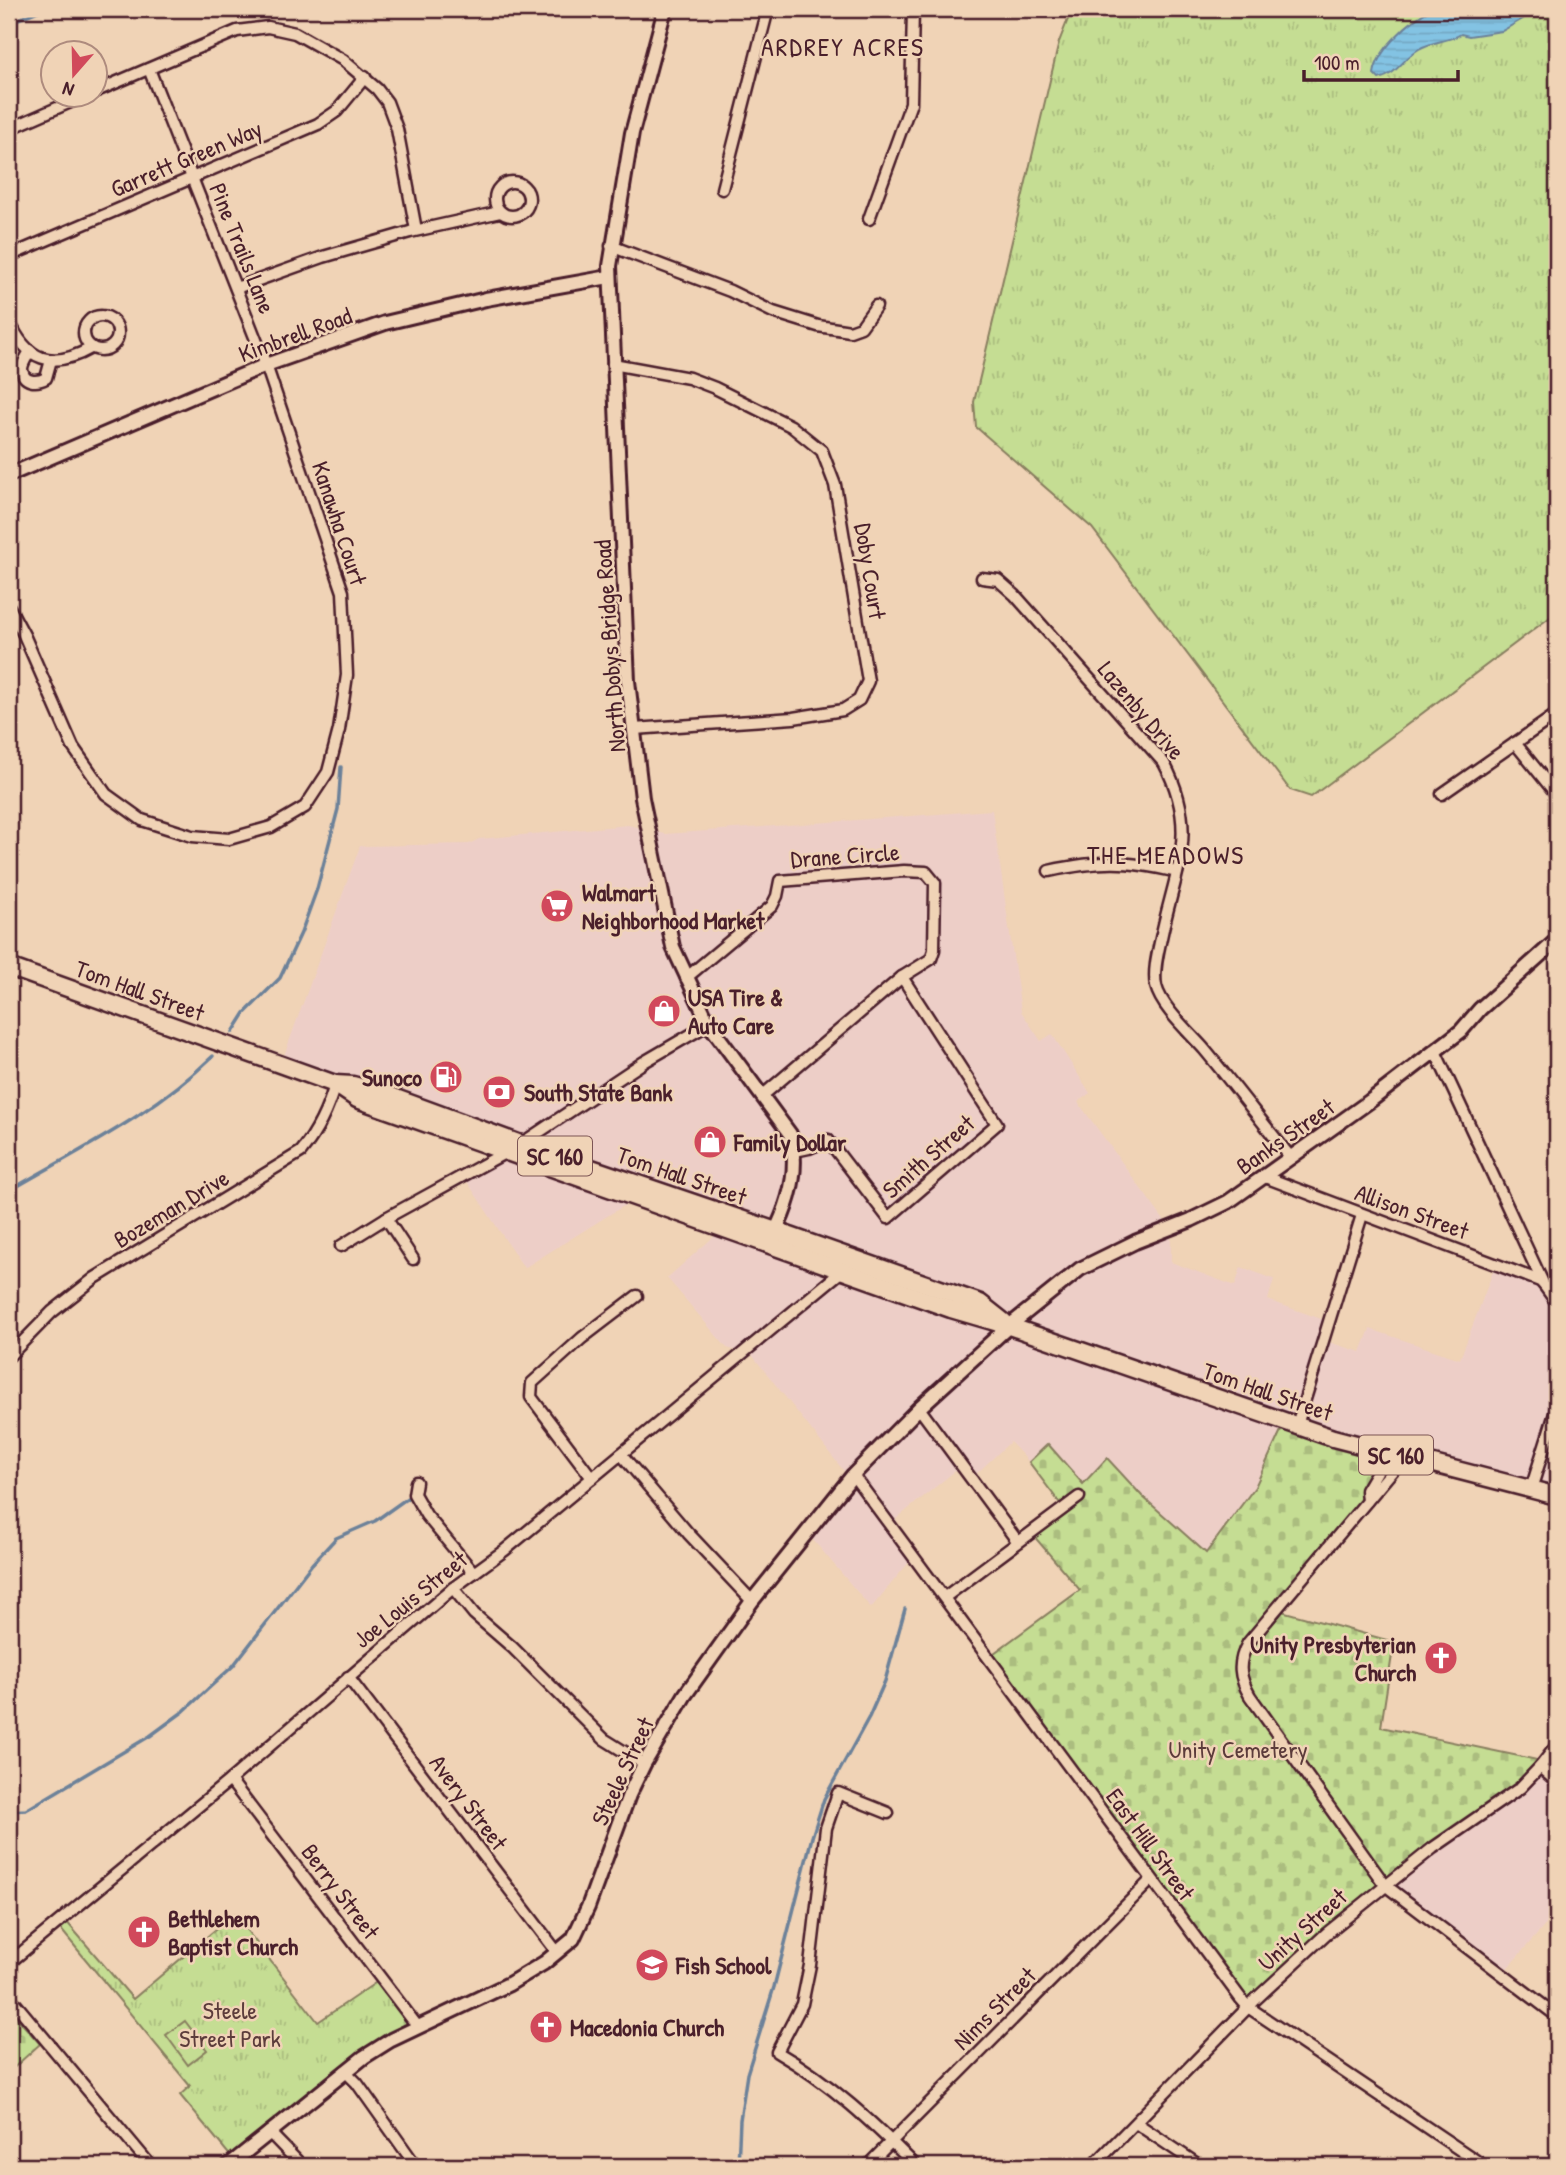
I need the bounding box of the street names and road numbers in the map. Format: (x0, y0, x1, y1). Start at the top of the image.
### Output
street label: Garrett Green Way (105, 112, 267, 204)
street label: Pine Trails Lane (202, 178, 284, 318)
street label: Kimbrell Road (234, 299, 356, 369)
street label: Kanawha Court (305, 457, 375, 590)
street label: Doby Court (848, 521, 894, 622)
street label: North Dobys Bridge Road (586, 539, 632, 753)
street label: Lazenby Drive (1091, 654, 1193, 766)
street label: Drane Circle (790, 835, 901, 875)
street label: Tom Hall Street (71, 952, 210, 1028)
street label: Banks Street (1230, 1090, 1341, 1182)
street label: Smith Street (875, 1107, 981, 1205)
road number: SC 160 (518, 1136, 592, 1176)
street label: Tom Hall Street (613, 1138, 752, 1212)
street label: Bozeman Drive (107, 1161, 235, 1255)
street label: Allison Street (1351, 1176, 1474, 1247)
street label: Tom Hall Street (1199, 1354, 1338, 1428)
road number: SC 160 (1359, 1436, 1433, 1474)
street label: Joe Louis Street (346, 1543, 474, 1655)
street label: Steele Street (583, 1711, 661, 1830)
street label: Avery Street (423, 1748, 516, 1857)
street label: East Hill Street (1099, 1781, 1203, 1907)
street label: Berry Street (295, 1837, 388, 1946)
street label: Unity Street (1251, 1880, 1354, 1977)
street label: Nims Street (946, 1959, 1043, 2056)

